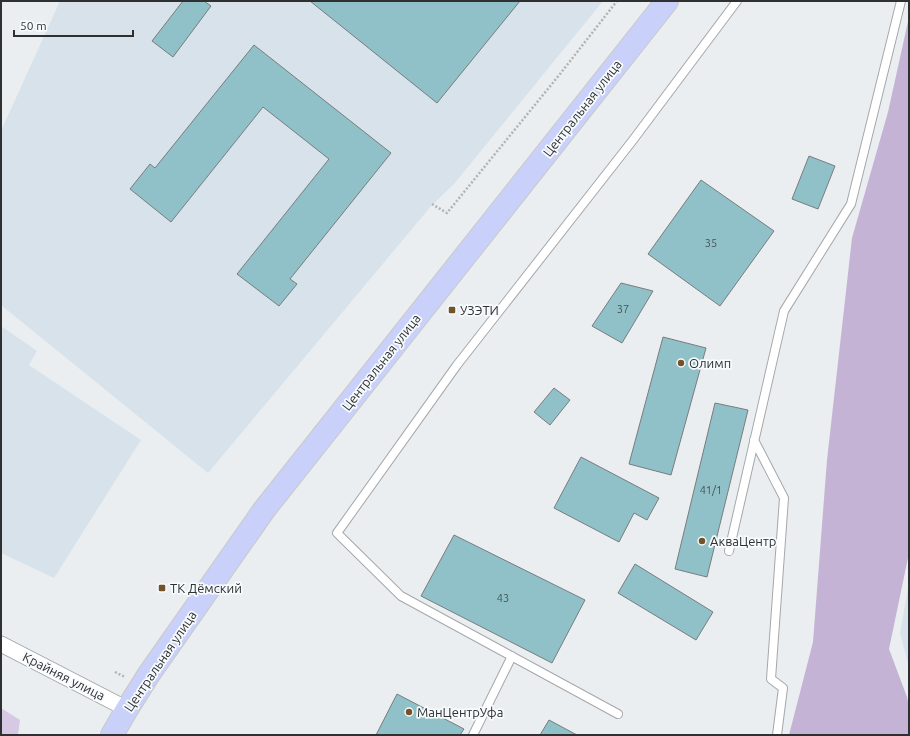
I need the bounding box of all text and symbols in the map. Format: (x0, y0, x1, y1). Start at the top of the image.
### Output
scale bar (14, 12, 133, 38)
text: 50 m (20, 19, 47, 32)
street label: Центральная улица (540, 57, 624, 159)
house number: 35 (705, 237, 717, 249)
place label: УЗЭТИ (460, 303, 499, 317)
house number: 37 (617, 303, 629, 315)
marker: УЗЭТИ (447, 305, 457, 315)
street label: Центральная улица (339, 311, 423, 413)
place label: Олимп (689, 356, 731, 370)
marker: Олимп (676, 358, 686, 368)
house number: 41/1 (700, 484, 722, 496)
place label: АкваЦентр (710, 534, 776, 548)
marker: АкваЦентр (697, 536, 707, 546)
place label: ТК Дёмский (170, 581, 242, 595)
marker: ТК Дёмский (157, 583, 167, 593)
house number: 43 (497, 592, 509, 604)
street label: Центральная улица (121, 608, 199, 714)
street label: Крайняя улица (21, 649, 107, 703)
place label: МанЦентрУфа (417, 705, 503, 719)
marker: МанЦентрУфа (404, 707, 414, 717)

